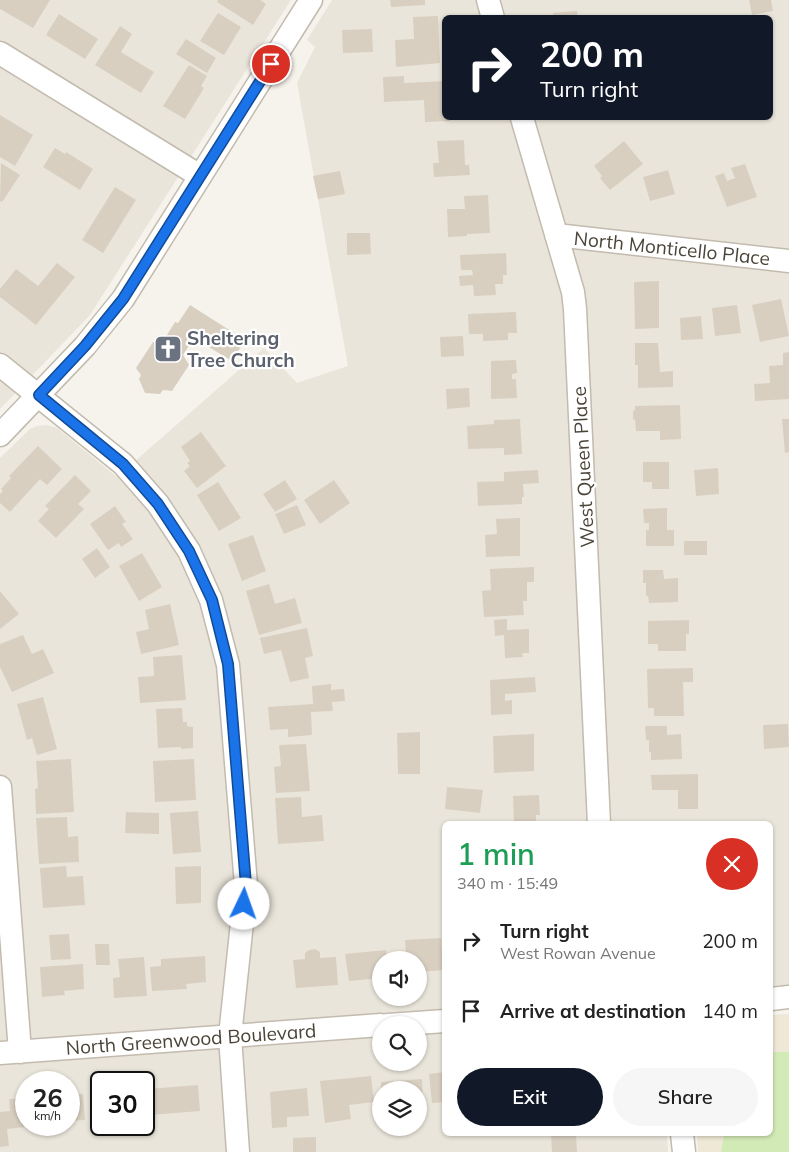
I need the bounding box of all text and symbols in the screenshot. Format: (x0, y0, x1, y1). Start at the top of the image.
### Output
text: 200 m (540, 32, 644, 76)
icon: right (457, 35, 522, 100)
pin (250, 43, 292, 85)
icon: arrive (257, 50, 285, 78)
text: Turn right (540, 75, 638, 103)
street label: North Monticello Place (573, 226, 771, 270)
place label: Sheltering Tree Church (187, 326, 295, 372)
church icon: Sheltering Tree Church (153, 334, 183, 364)
street label: West Queen Place (567, 386, 599, 548)
text: 1 min (457, 835, 535, 873)
button: close (706, 838, 758, 890)
text: 340 m · 15:49 (457, 873, 558, 893)
position arrow (217, 877, 269, 929)
text: Turn right (500, 919, 589, 943)
icon: right (457, 927, 485, 955)
text: 200 m (702, 929, 758, 953)
text: West Rowan Avenue (500, 943, 656, 963)
map controls (372, 951, 427, 1136)
button: sound (372, 951, 427, 1006)
icon: arrive (457, 997, 485, 1025)
text: Arrive at destination (500, 999, 686, 1023)
text: 140 m (702, 999, 758, 1023)
button: search (372, 1016, 427, 1071)
street label: North Greenwood Boulevard (65, 1018, 317, 1060)
button: Exit (457, 1068, 603, 1126)
button: Share (613, 1068, 758, 1126)
speed limit sign: 30 (90, 1071, 155, 1136)
button: layers (372, 1081, 427, 1136)
text: 26 (32, 1082, 63, 1113)
text: km/h (34, 1108, 61, 1123)

